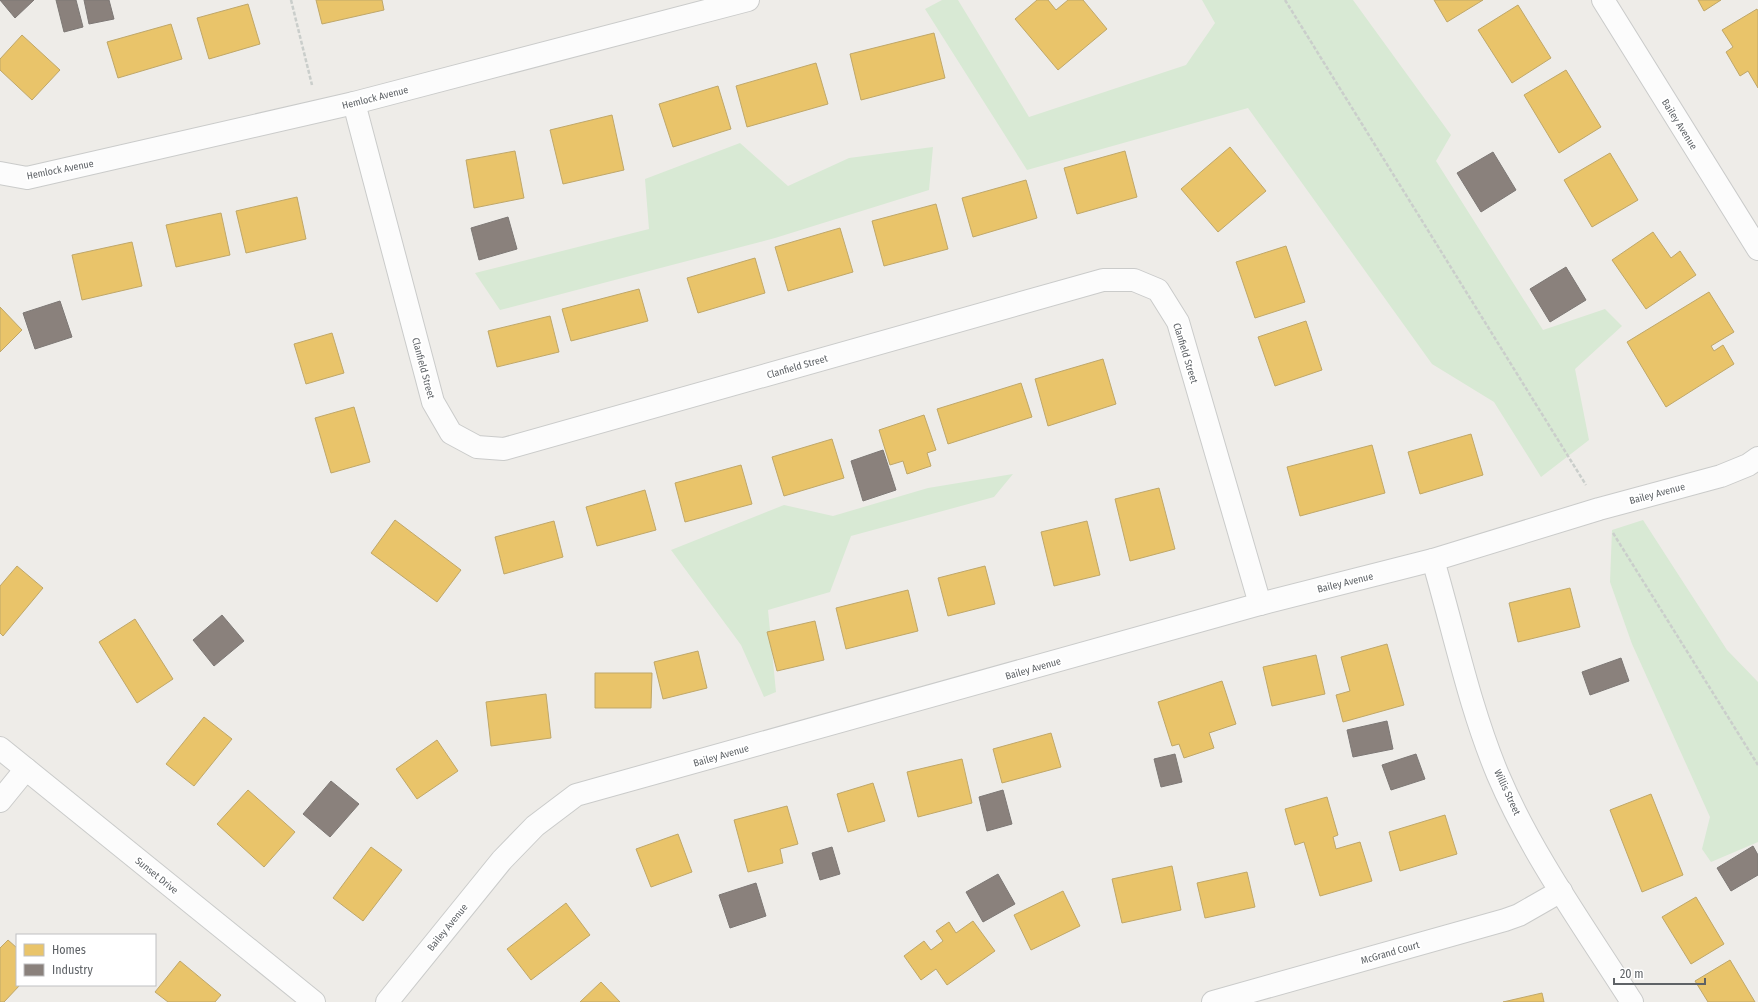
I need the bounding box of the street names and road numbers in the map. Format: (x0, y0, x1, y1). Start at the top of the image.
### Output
street label: Hemlock Avenue (341, 84, 410, 112)
street label: Bailey Avenue (1659, 97, 1699, 152)
street label: Hemlock Avenue (26, 158, 95, 182)
street label: Clanfield Street (1170, 322, 1200, 386)
street label: Clanfield Street (409, 336, 437, 401)
street label: Clanfield Street (765, 352, 830, 381)
street label: Bailey Avenue (1628, 481, 1687, 507)
street label: Bailey Avenue (1316, 570, 1375, 596)
street label: Bailey Avenue (1004, 655, 1062, 683)
street label: Bailey Avenue (692, 742, 750, 770)
street label: Willis Street (1491, 768, 1523, 818)
street label: Sunset Drive (133, 855, 180, 897)
street label: Bailey Avenue (425, 902, 470, 954)
street label: McGrand Court (1360, 939, 1422, 967)

